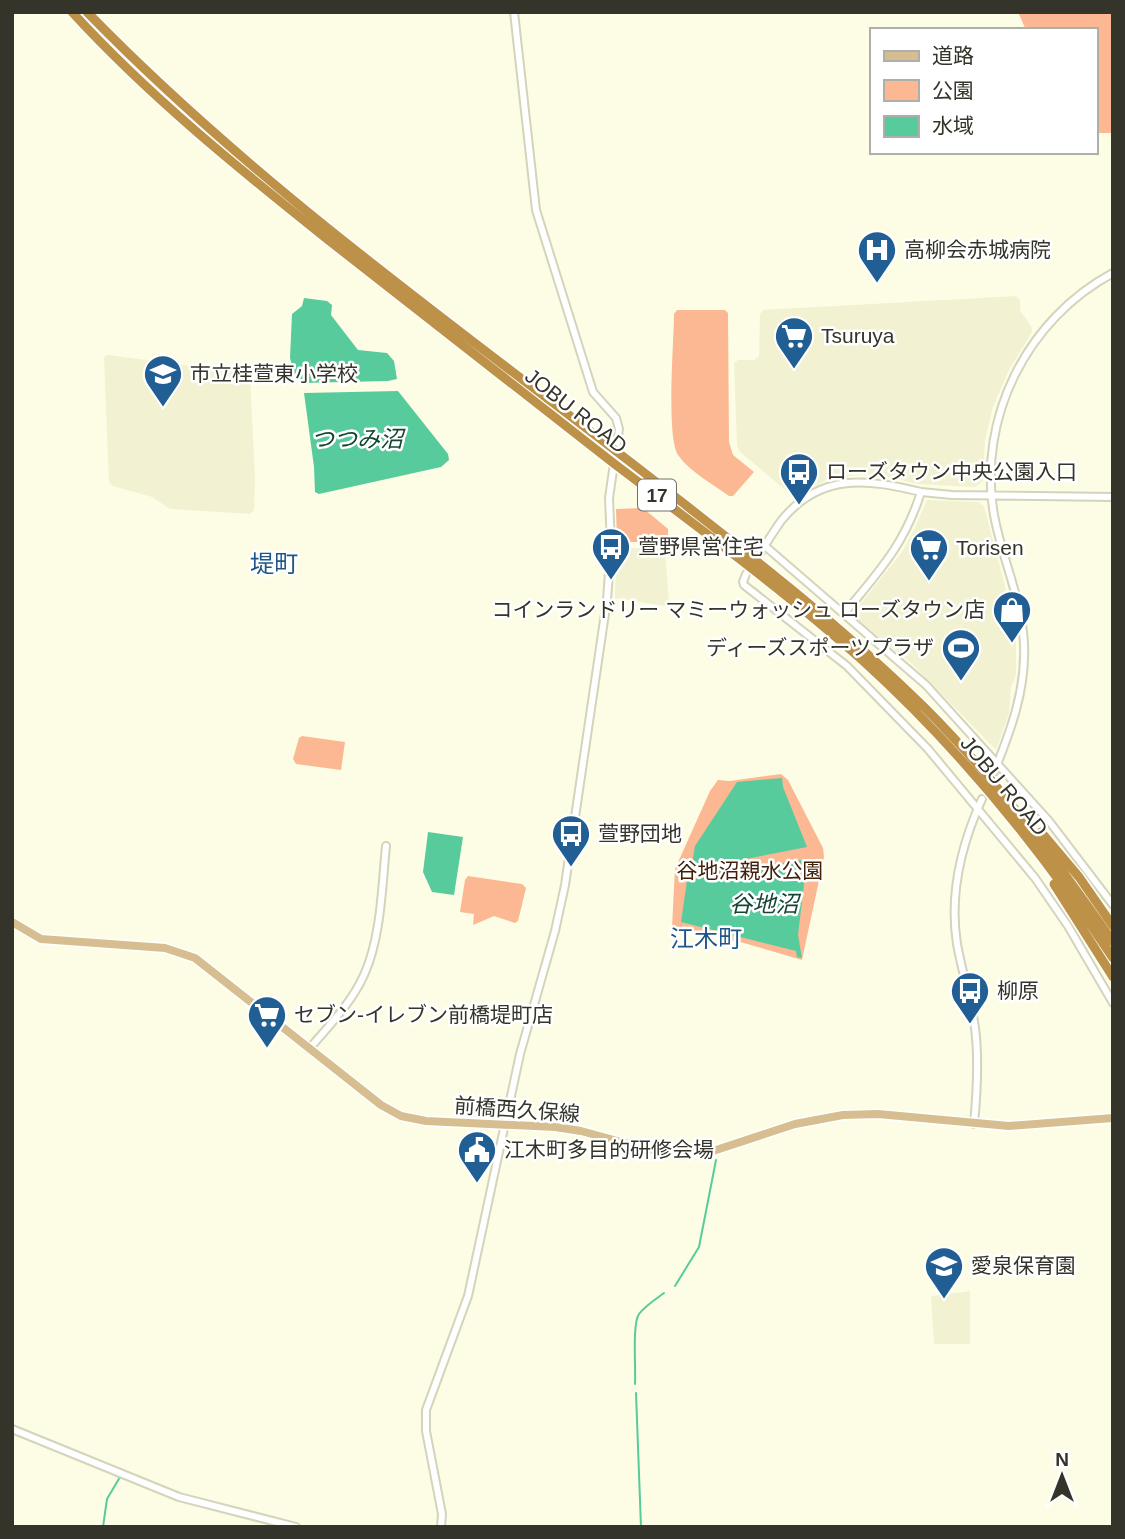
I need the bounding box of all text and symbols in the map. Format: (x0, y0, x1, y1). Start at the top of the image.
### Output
legend (870, 28, 1097, 154)
text: 道路 (932, 44, 974, 67)
text: 公園 (932, 79, 974, 102)
text: 水域 (932, 114, 974, 137)
hospital icon: 高柳会赤城病院 (856, 229, 898, 284)
place label: 高柳会赤城病院 (904, 238, 1051, 261)
supermarket icon: Tsuruya (773, 315, 815, 370)
place label: Tsuruya (821, 324, 895, 347)
school or university icon: 市立桂萱東小学校 (142, 353, 184, 408)
place label: 市立桂萱東小学校 (190, 362, 358, 385)
street label: JOBU ROAD (521, 364, 632, 457)
water label: つつみ沼 (311, 426, 406, 452)
bus stop icon: ローズタウン中央公園入口 (778, 451, 820, 506)
place label: ローズタウン中央公園入口 (826, 460, 1077, 483)
road number: 17 (638, 480, 676, 510)
bus stop icon: 萱野県営住宅 (590, 526, 632, 581)
supermarket icon: Torisen (908, 527, 950, 582)
place label: 萱野県営住宅 (638, 535, 764, 558)
place label: Torisen (956, 536, 1024, 559)
district label: 堤町 (250, 550, 298, 577)
shop icon: コインランドリー マミーウォッシュ ローズタウン店 (991, 589, 1033, 644)
place label: コインランドリー マミーウォッシュ ローズタウン店 (491, 598, 985, 621)
sports icon: ディーズスポーツプラザ (940, 627, 982, 682)
place label: ディーズスポーツプラザ (706, 636, 934, 659)
street label: JOBU ROAD (956, 731, 1053, 840)
bus stop icon: 萱野団地 (550, 813, 592, 868)
place label: 萱野団地 (598, 822, 682, 845)
park label: 谷地沼親水公園 (677, 859, 824, 882)
water label: 谷地沼 (730, 891, 802, 917)
district label: 江木町 (670, 925, 742, 952)
bus stop icon: 柳原 (949, 970, 991, 1025)
place label: 柳原 (997, 979, 1039, 1002)
supermarket icon: セブン-イレブン前橋堤町店 (246, 994, 288, 1049)
place label: セブン-イレブン前橋堤町店 (294, 1003, 553, 1026)
street label: 前橋西久保線 (453, 1094, 581, 1125)
public building icon: 江木町多目的研修会場 (456, 1129, 498, 1184)
place label: 江木町多目的研修会場 (504, 1138, 714, 1161)
school or university icon: 愛泉保育園 (923, 1245, 965, 1300)
place label: 愛泉保育園 (971, 1254, 1076, 1277)
north arrow (1027, 1441, 1097, 1511)
text: N (1055, 1449, 1069, 1470)

